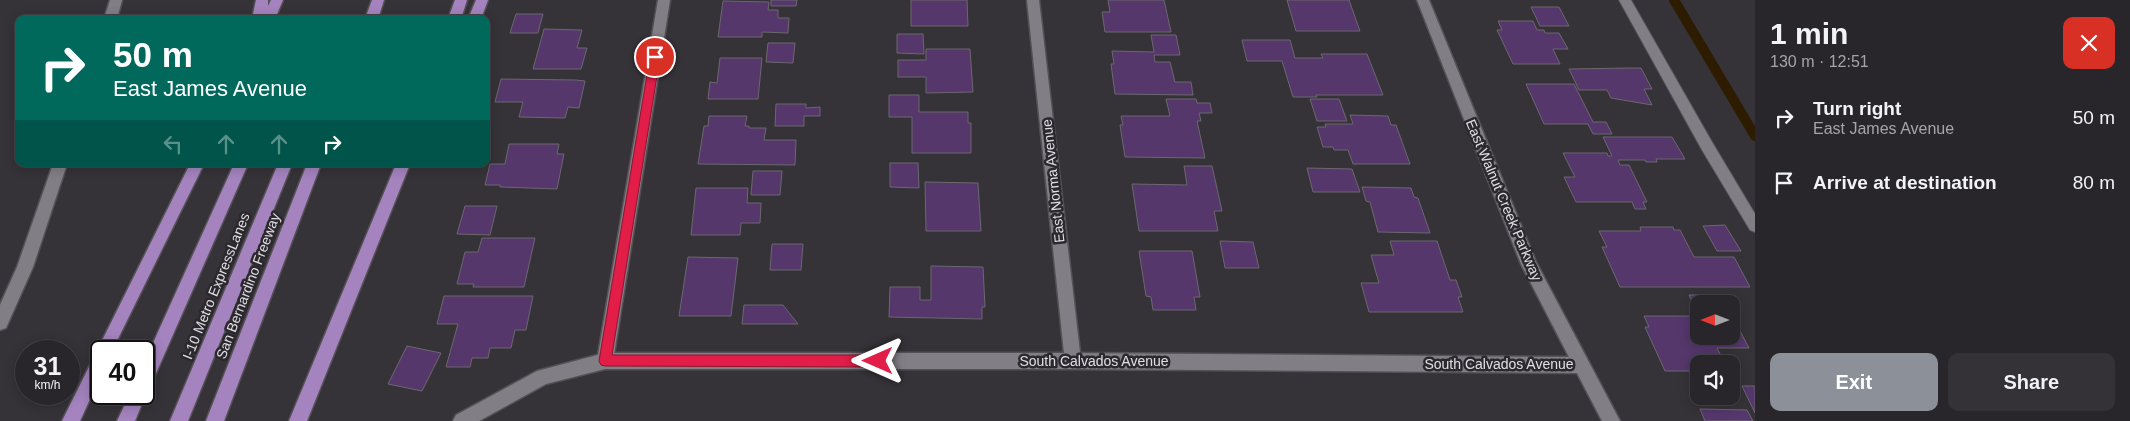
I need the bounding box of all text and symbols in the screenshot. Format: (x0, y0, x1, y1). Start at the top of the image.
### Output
text: 1 min (1770, 17, 1848, 50)
button: close (2063, 17, 2115, 69)
icon: right (30, 35, 95, 100)
text: 50 m (113, 35, 193, 74)
pin (634, 36, 676, 78)
icon: arrive (641, 43, 669, 71)
text: 130 m · 12:51 (1770, 53, 1869, 70)
text: East James Avenue (113, 76, 307, 101)
text: Turn right (1813, 98, 1901, 119)
icon: right (1770, 104, 1798, 132)
text: 50 m (2073, 107, 2115, 128)
street label: East Walnut Creek Parkway (1463, 117, 1545, 283)
street label: East Norma Avenue (1039, 118, 1067, 244)
text: East James Avenue (1813, 120, 1954, 137)
icon: left (159, 130, 187, 158)
icon: ahead (212, 130, 240, 158)
icon: ahead (265, 130, 293, 158)
icon: right (318, 130, 346, 158)
icon: arrive (1770, 169, 1798, 197)
text: Arrive at destination (1813, 172, 1997, 193)
text: 80 m (2073, 172, 2115, 193)
street label: I-10 Metro ExpressLanes (179, 210, 253, 362)
street label: San Bernardino Freeway (213, 211, 283, 361)
north arrow (1690, 295, 1740, 345)
map controls (1690, 295, 1740, 405)
position arrow (851, 334, 903, 386)
speed limit sign: 40 (90, 340, 155, 405)
text: 31 (34, 352, 61, 380)
street label: South Calvados Avenue (1019, 353, 1169, 369)
button: Exit (1770, 353, 1938, 411)
button: Share (1948, 353, 2115, 411)
button: sound (1690, 355, 1740, 405)
street label: South Calvados Avenue (1424, 356, 1574, 372)
text: km/h (34, 378, 61, 392)

